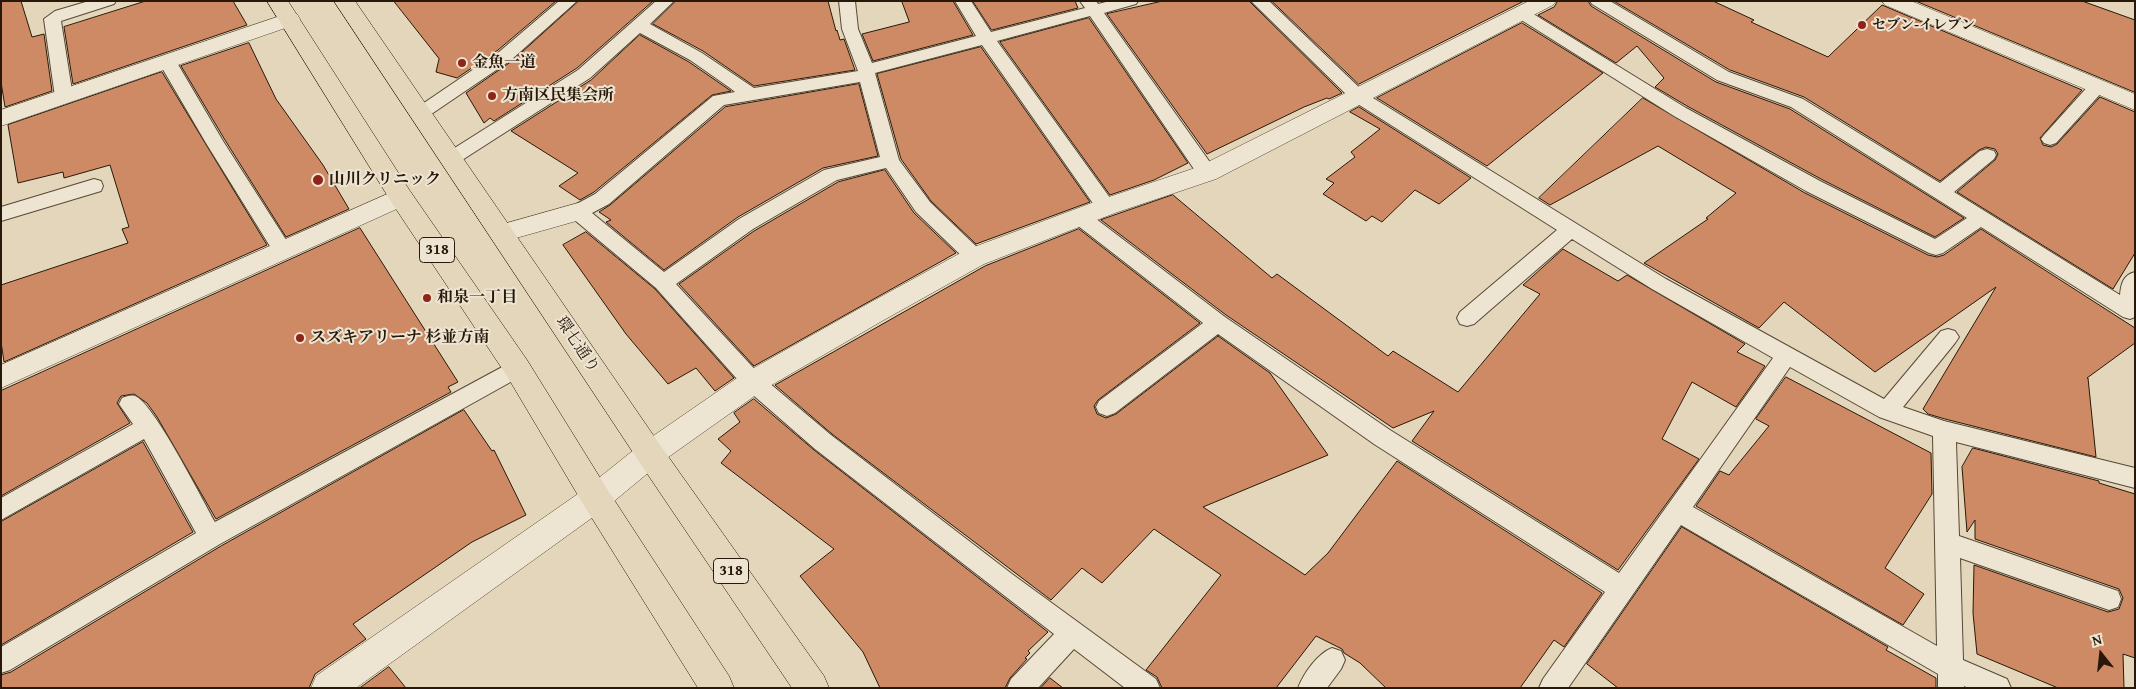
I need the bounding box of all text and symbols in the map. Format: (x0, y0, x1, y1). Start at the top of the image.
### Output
place label: セブン-イレブン (1872, 17, 1975, 33)
marker: セブン-イレブン (1856, 19, 1868, 31)
place label: 金魚一道 (472, 53, 536, 73)
marker: 金魚一道 (456, 57, 468, 69)
place label: 方南区民集会所 (502, 86, 614, 106)
marker: 方南区民集会所 (486, 90, 498, 102)
place label: 山川クリニック (329, 170, 441, 190)
marker: 山川クリニック (311, 173, 325, 187)
road number: 318 (420, 238, 454, 262)
place label: 和泉一丁目 (437, 288, 517, 308)
marker: 和泉一丁目 (421, 292, 433, 304)
street label: 環七通り (551, 313, 603, 377)
place label: スズキアリーナ 杉並方南 (310, 328, 490, 348)
marker: スズキアリーナ 杉並方南 (294, 332, 306, 344)
road number: 318 (714, 558, 748, 584)
north arrow (2076, 629, 2126, 679)
text: N (2090, 629, 2104, 650)

